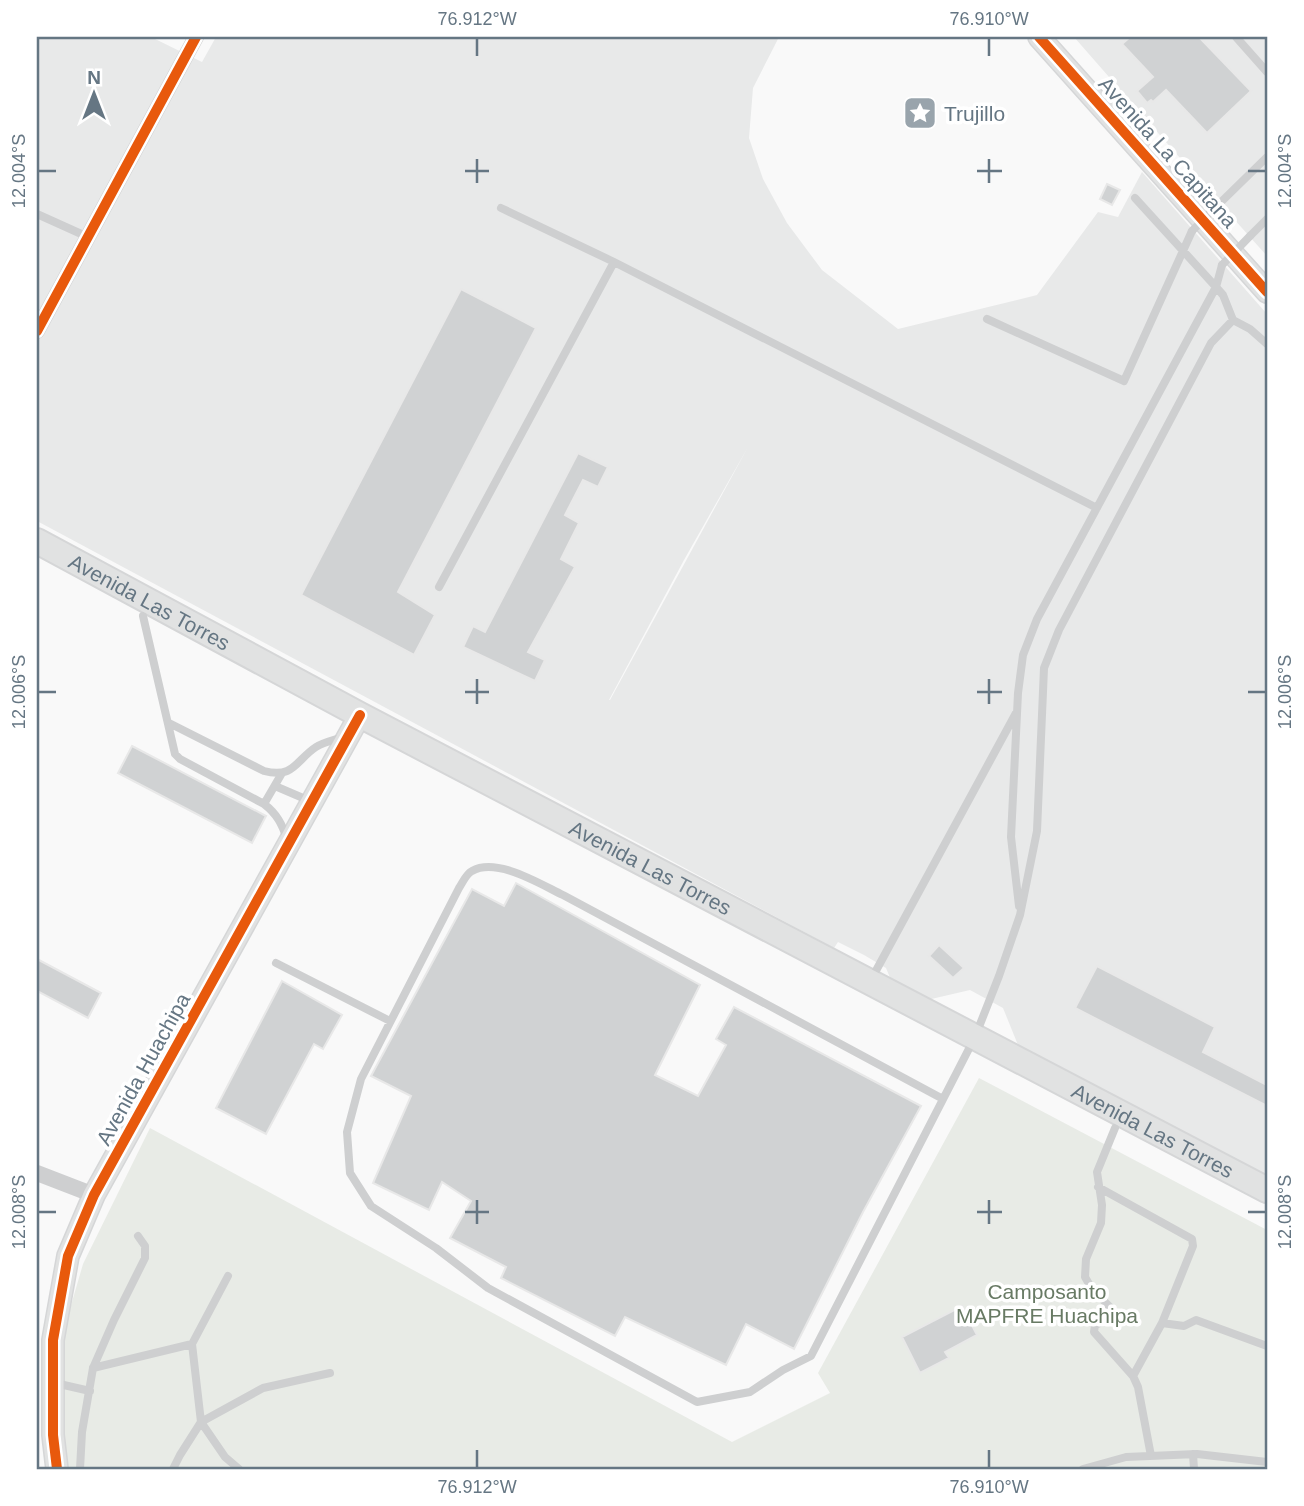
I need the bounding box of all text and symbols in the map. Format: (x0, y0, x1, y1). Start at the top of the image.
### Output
text: 76.912°W (437, 9, 517, 29)
text: 76.910°W (949, 9, 1029, 29)
north arrow (60, 60, 130, 130)
text: N (87, 67, 101, 88)
street label: Avenida La Capitana (1094, 72, 1242, 232)
place icon: Trujillo (901, 94, 939, 132)
place label: Trujillo (944, 102, 1005, 125)
text: 12.004°S (9, 134, 29, 208)
text: 12.004°S (1275, 134, 1295, 208)
street label: Avenida Las Torres (65, 549, 234, 654)
text: 12.006°S (9, 655, 29, 729)
text: 12.006°S (1275, 655, 1295, 729)
street label: Avenida Las Torres (566, 815, 735, 919)
street label: Avenida Huachipa (92, 989, 194, 1149)
street label: Avenida Las Torres (1068, 1079, 1238, 1182)
text: 12.008°S (9, 1175, 29, 1249)
text: 12.008°S (1275, 1175, 1295, 1249)
park label: Camposanto MAPFRE Huachipa (956, 1280, 1138, 1327)
text: 76.912°W (437, 1477, 517, 1497)
text: 76.910°W (949, 1477, 1029, 1497)

